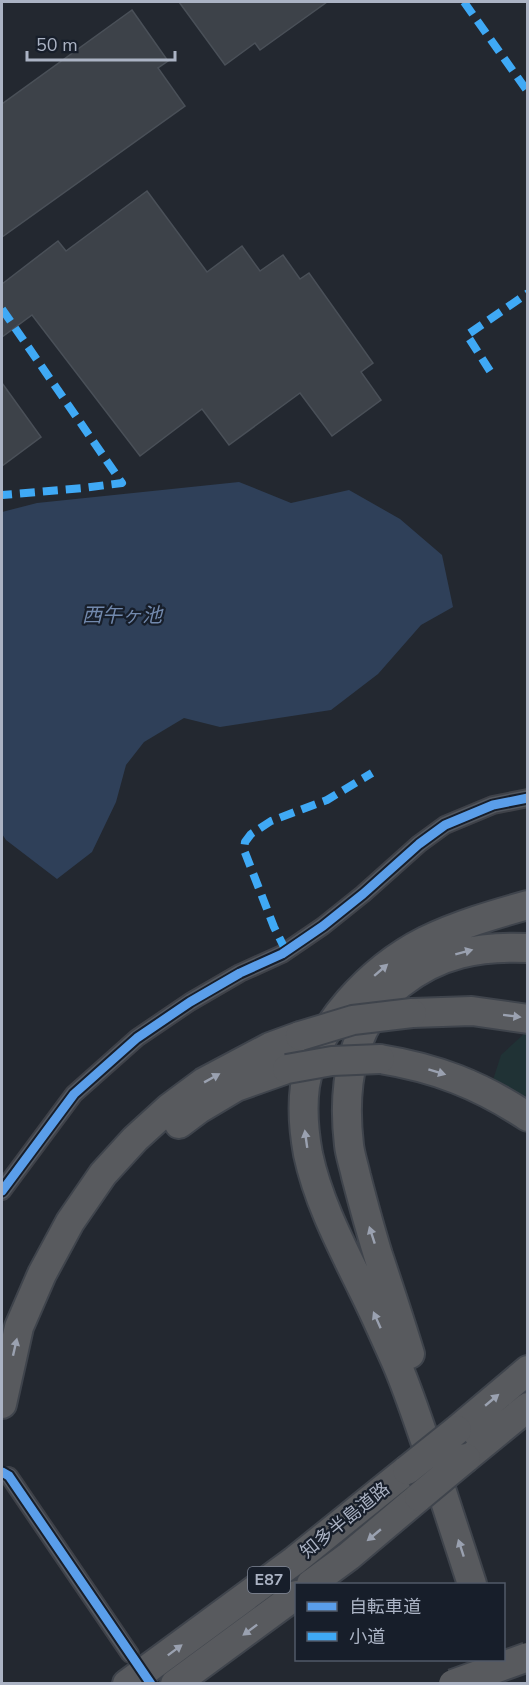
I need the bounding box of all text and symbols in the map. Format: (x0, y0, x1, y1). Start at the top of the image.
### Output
scale bar (27, 24, 176, 62)
text: 50 m (36, 33, 78, 57)
water label: 西午ヶ池 (82, 602, 164, 629)
one-way arrow (455, 947, 473, 957)
one-way arrow (373, 964, 388, 977)
one-way arrow (502, 1011, 521, 1021)
one-way arrow (428, 1068, 446, 1077)
one-way arrow (204, 1073, 221, 1083)
one-way arrow (302, 1129, 311, 1148)
one-way arrow (367, 1226, 376, 1244)
one-way arrow (373, 1311, 382, 1328)
one-way arrow (10, 1338, 20, 1356)
one-way arrow (484, 1394, 499, 1407)
street label: 知多半島道路 (295, 1477, 395, 1563)
one-way arrow (367, 1528, 382, 1540)
one-way arrow (455, 1539, 465, 1557)
road number: E87 (248, 1567, 290, 1593)
legend (295, 1583, 505, 1661)
text: 自転車道 (349, 1595, 421, 1619)
one-way arrow (242, 1624, 258, 1636)
text: 小道 (349, 1625, 385, 1649)
one-way arrow (167, 1643, 183, 1656)

